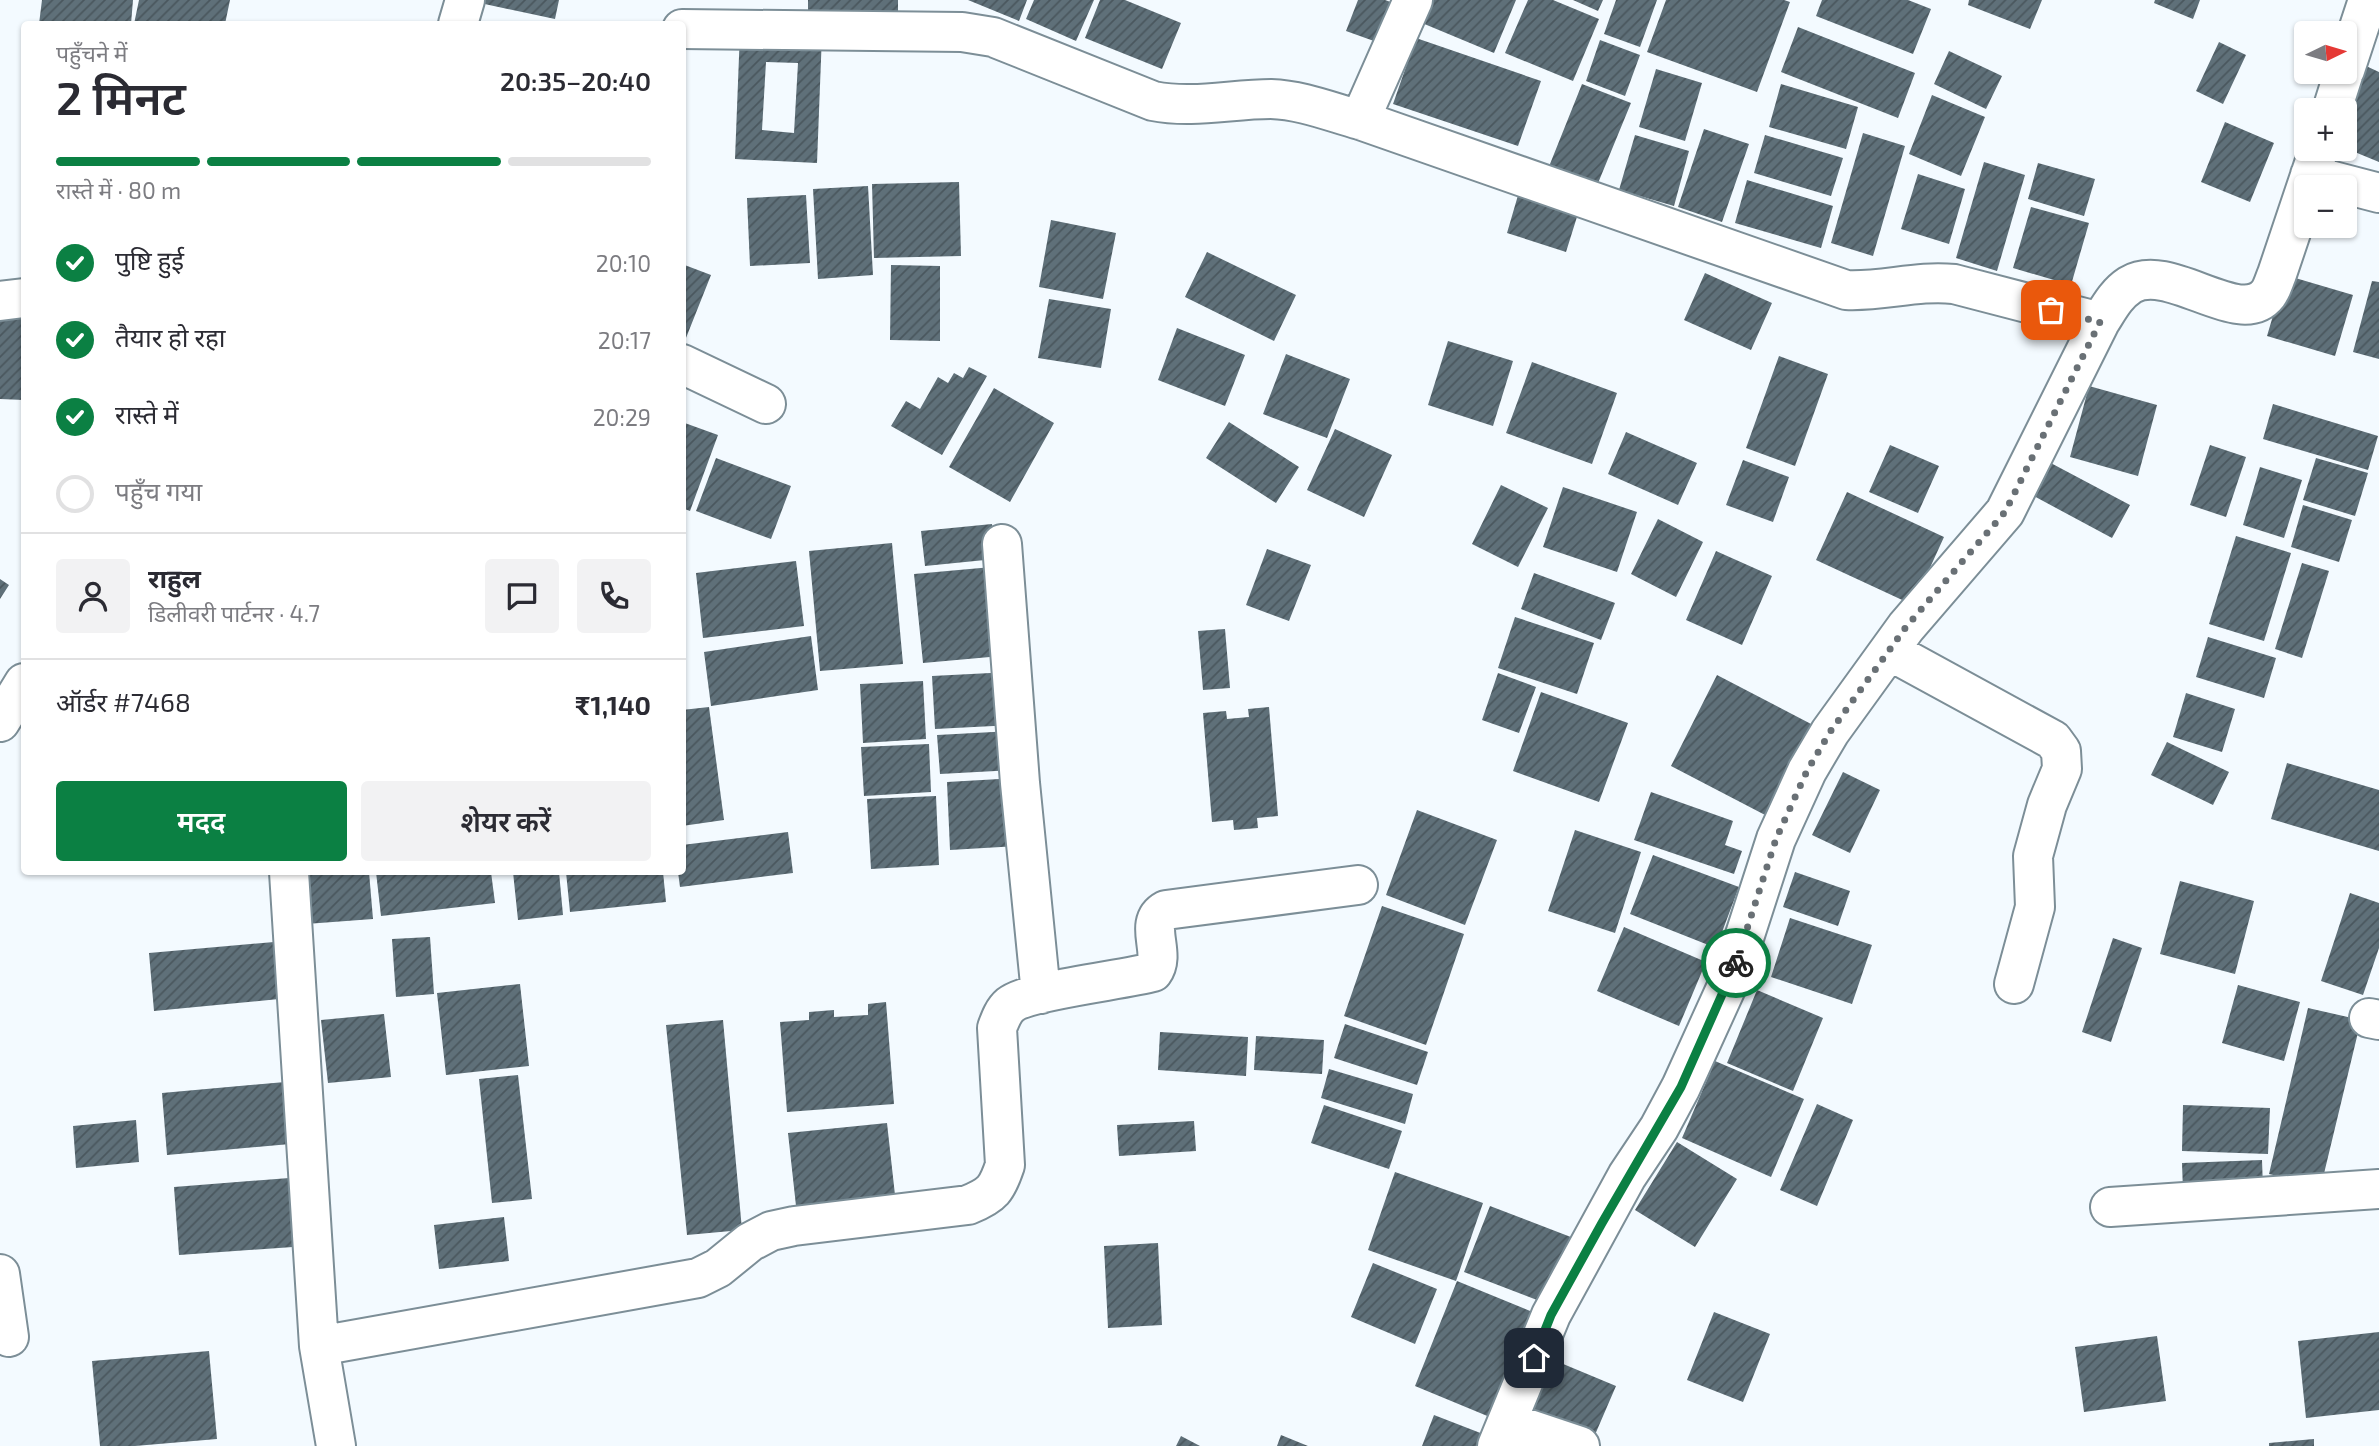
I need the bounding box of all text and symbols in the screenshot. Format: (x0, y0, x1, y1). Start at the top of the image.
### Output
north arrow (2294, 21, 2357, 84)
map controls (2294, 21, 2357, 238)
text: पहुँचने में (56, 39, 128, 67)
text: 20:35–20:40 (500, 65, 651, 96)
text: 2 मिनट (56, 69, 186, 124)
button: + (2294, 98, 2357, 161)
button: − (2294, 175, 2357, 238)
text: रास्ते में · 80 m (56, 176, 181, 204)
icon: check (56, 244, 94, 282)
text: पुष्टि हुई (115, 244, 184, 275)
text: 20:10 (596, 249, 651, 277)
pin (2021, 280, 2081, 340)
icon: bag (2032, 291, 2070, 329)
icon: check (56, 321, 94, 359)
text: तैयार हो रहा (115, 321, 226, 352)
text: 20:17 (598, 326, 651, 354)
icon: check (56, 398, 94, 436)
text: रास्ते में (115, 398, 179, 429)
text: 20:29 (593, 403, 651, 431)
text: पहुँच गया (115, 475, 202, 506)
button: person (56, 559, 130, 633)
button: chat (485, 559, 559, 633)
button: phone (577, 559, 651, 633)
text: राहुल (148, 562, 201, 593)
text: डिलीवरी पार्टनर · 4.7 (148, 599, 320, 627)
text: ऑर्डर #7468 (56, 686, 191, 717)
text: ₹1,140 (575, 689, 651, 720)
button: मदद (56, 781, 347, 861)
button: शेयर करें (361, 781, 651, 861)
courier (1701, 928, 1771, 998)
icon: bike (1717, 944, 1755, 982)
pin (1504, 1328, 1564, 1388)
icon: home (1515, 1339, 1553, 1377)

